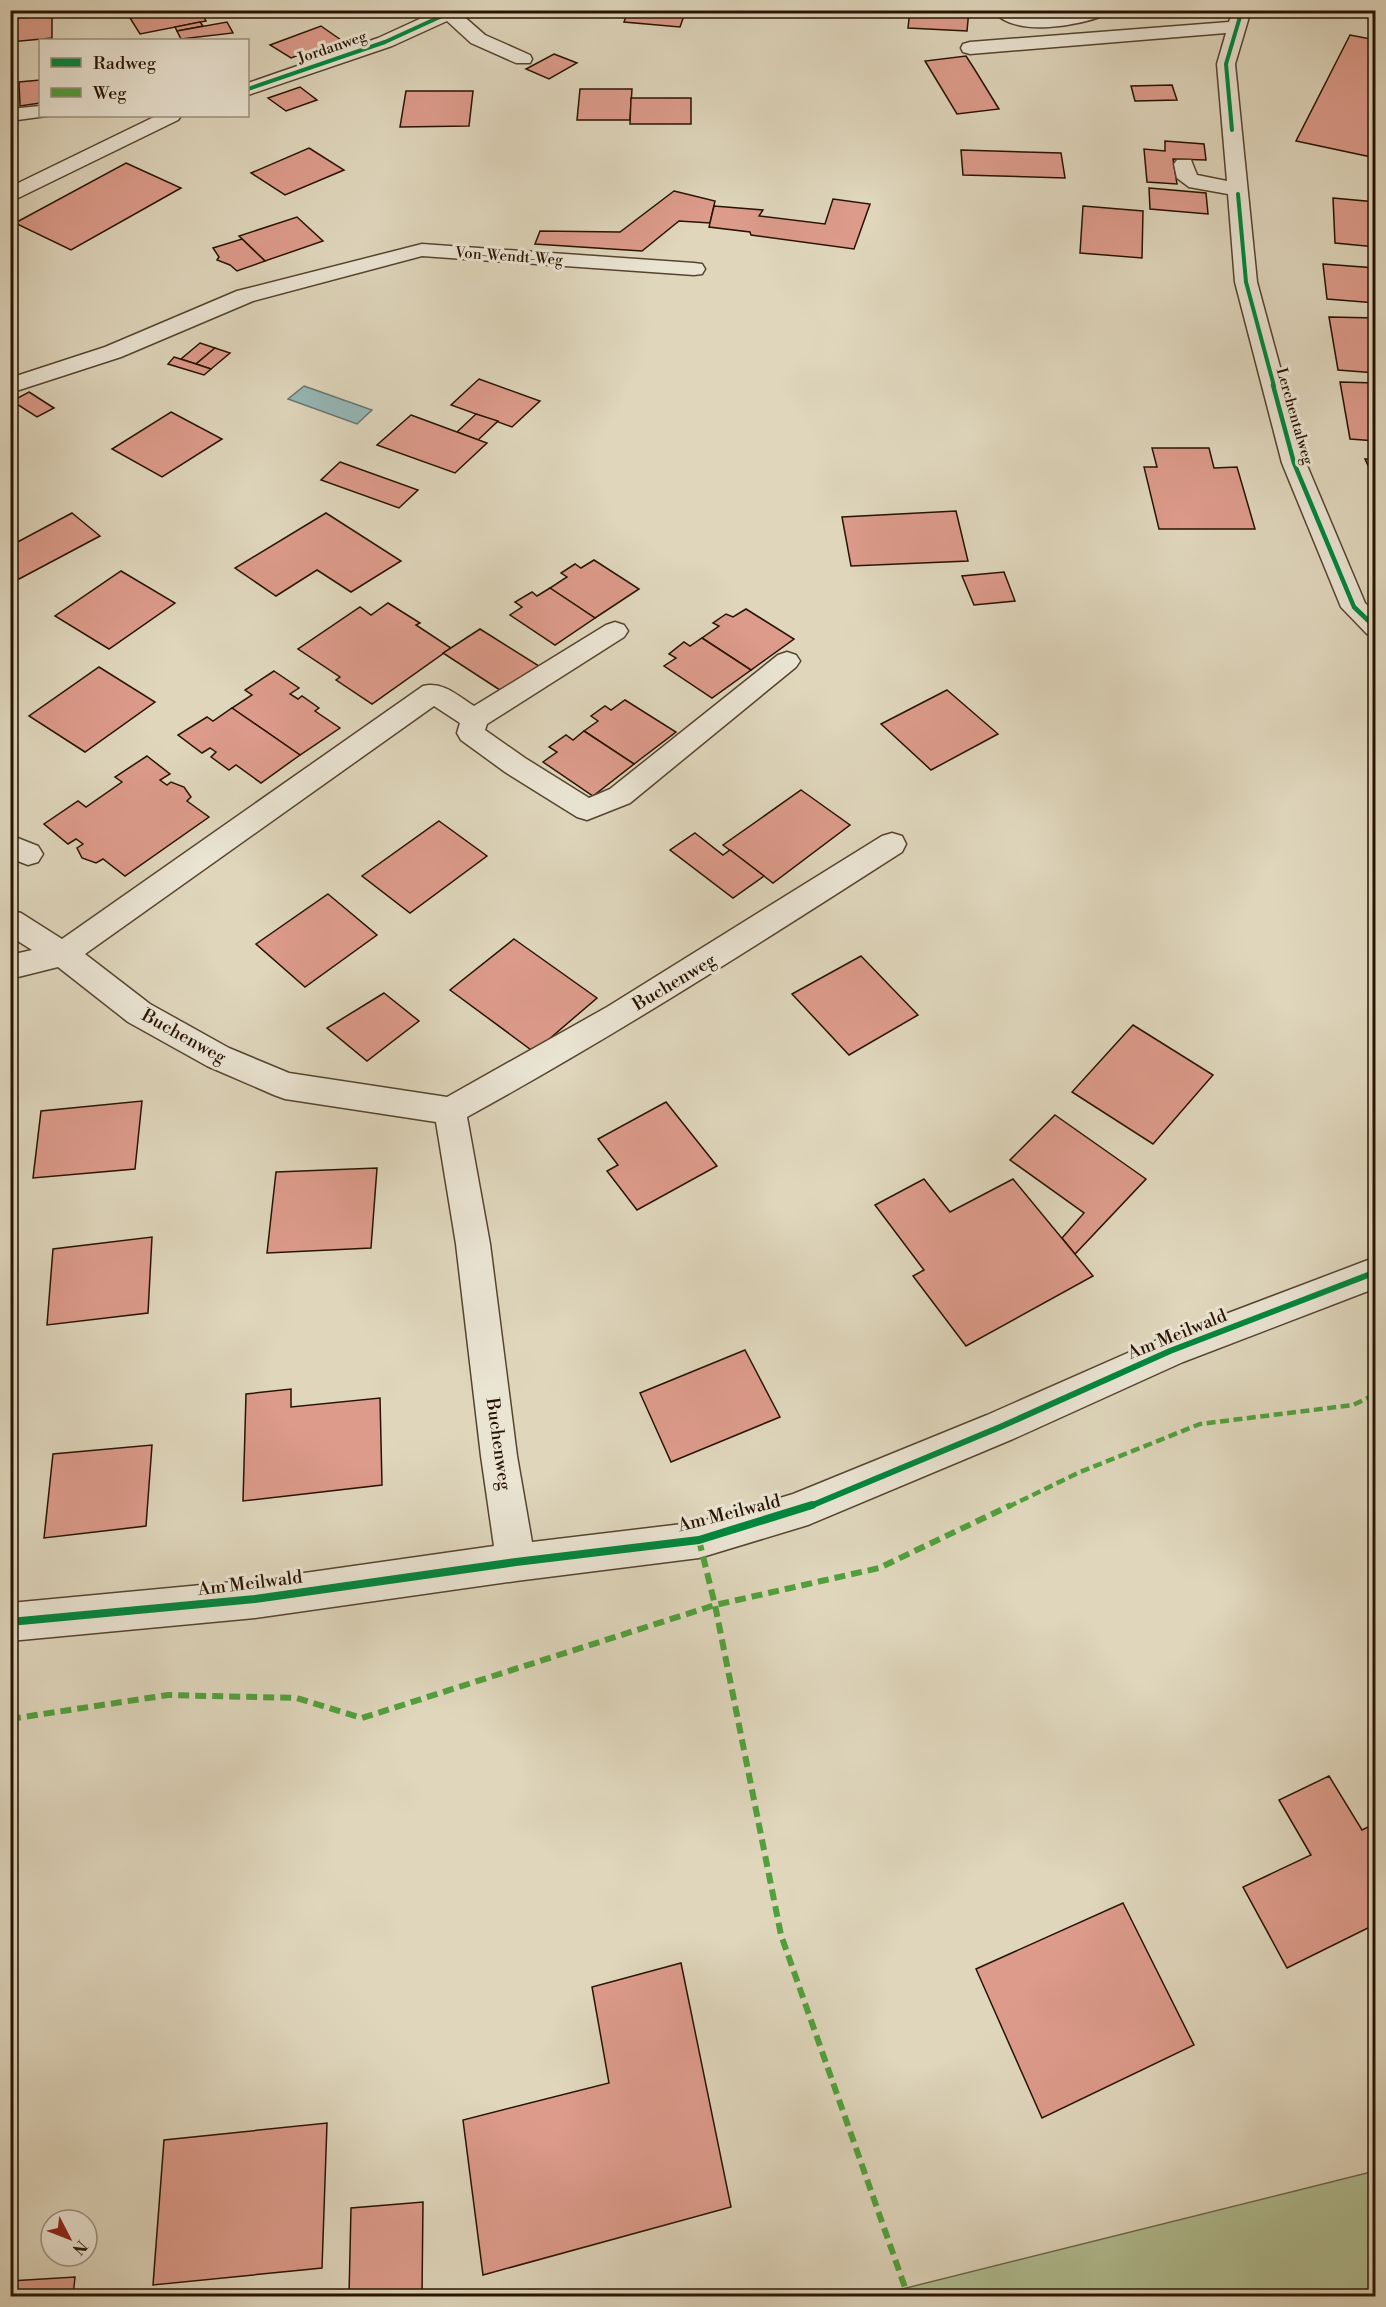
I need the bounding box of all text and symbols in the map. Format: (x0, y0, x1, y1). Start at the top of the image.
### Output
street label: Jordanweg (294, 27, 369, 68)
legend (39, 39, 249, 117)
text: Radweg (93, 52, 157, 75)
text: Weg (92, 82, 127, 105)
street label: Von-Wendt-Weg (453, 243, 564, 270)
street label: Lerchentalweg (1272, 366, 1317, 467)
street label: Buchenweg (628, 948, 721, 1017)
street label: Buchenweg (137, 1003, 231, 1069)
street label: Am Meilwald (1123, 1304, 1231, 1365)
street label: Buchenweg (480, 1395, 516, 1492)
street label: Am Meilwald (674, 1489, 784, 1538)
street label: Am Meilwald (195, 1566, 304, 1601)
north arrow (39, 2208, 99, 2268)
text: N (68, 2236, 91, 2259)

